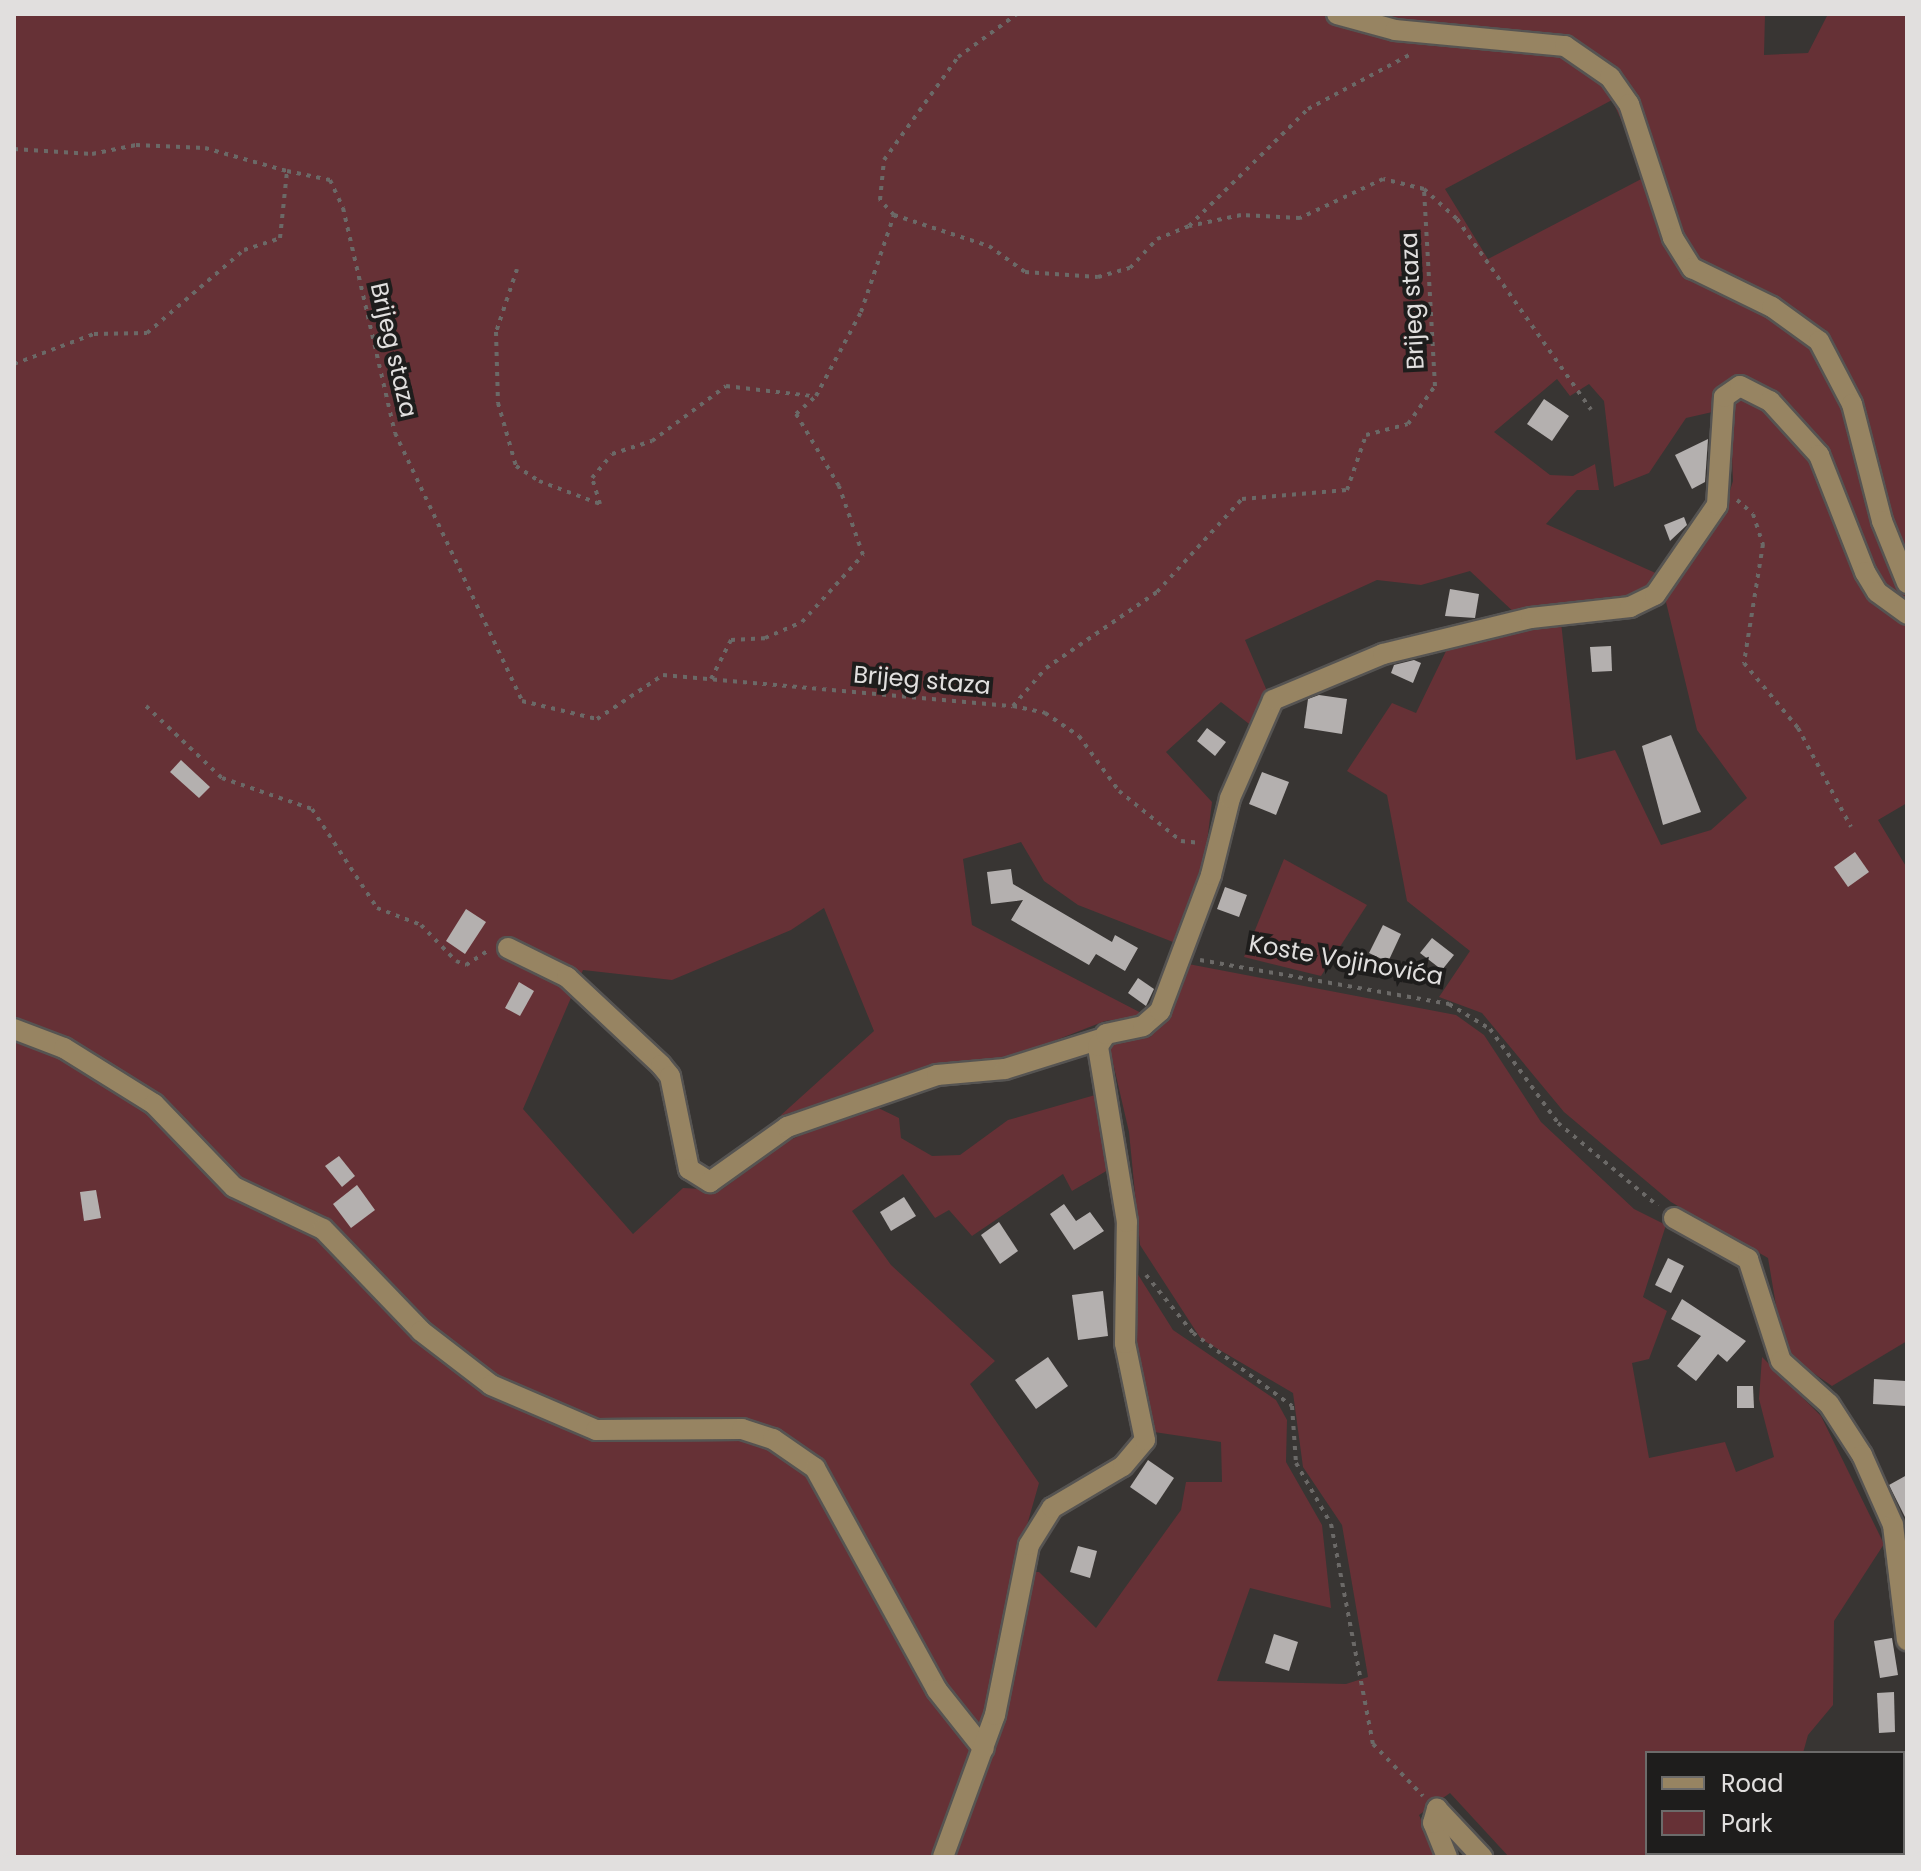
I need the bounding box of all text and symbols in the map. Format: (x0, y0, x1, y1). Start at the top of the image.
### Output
street label: Brijeg staza (1394, 232, 1430, 370)
street label: Brijeg staza (364, 280, 424, 420)
street label: Brijeg staza (852, 660, 992, 700)
street label: Koste Vojinovića (1247, 929, 1445, 991)
legend (1645, 1751, 1905, 1855)
text: Road (1721, 1767, 1783, 1800)
text: Park (1721, 1807, 1772, 1840)

